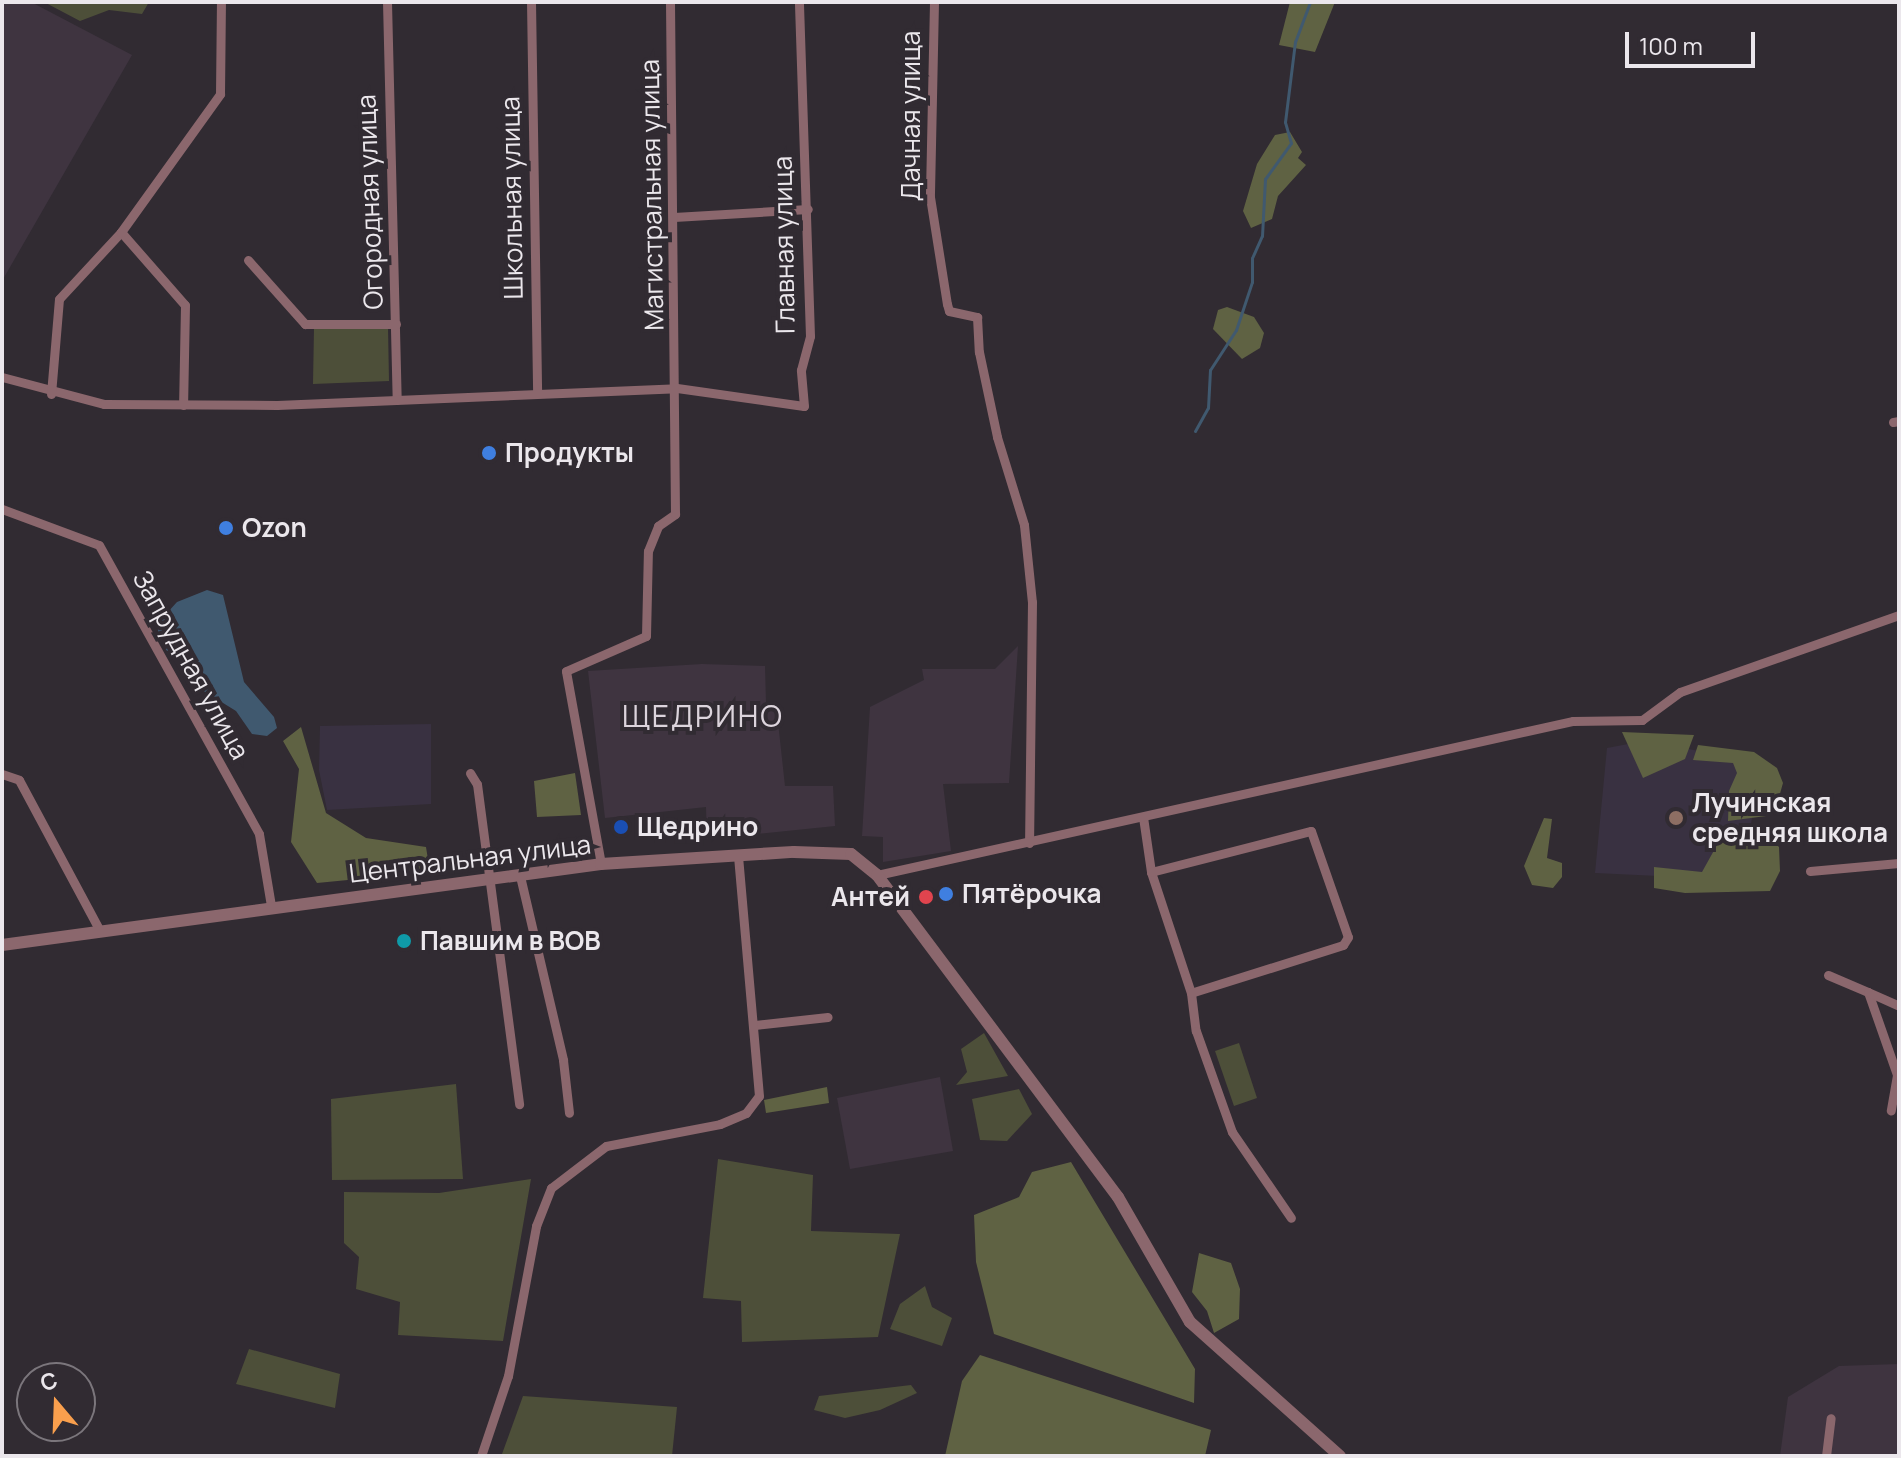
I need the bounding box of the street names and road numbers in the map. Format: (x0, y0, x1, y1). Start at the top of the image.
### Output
street label: Дачная улица (895, 31, 927, 201)
street label: Магистральная улица (634, 59, 670, 331)
street label: Огородная улица (351, 94, 389, 310)
street label: Школьная улица (495, 96, 529, 300)
street label: Главная улица (767, 156, 801, 334)
street label: Запрудная улица (126, 565, 256, 765)
street label: Центральная улица (347, 829, 593, 889)

